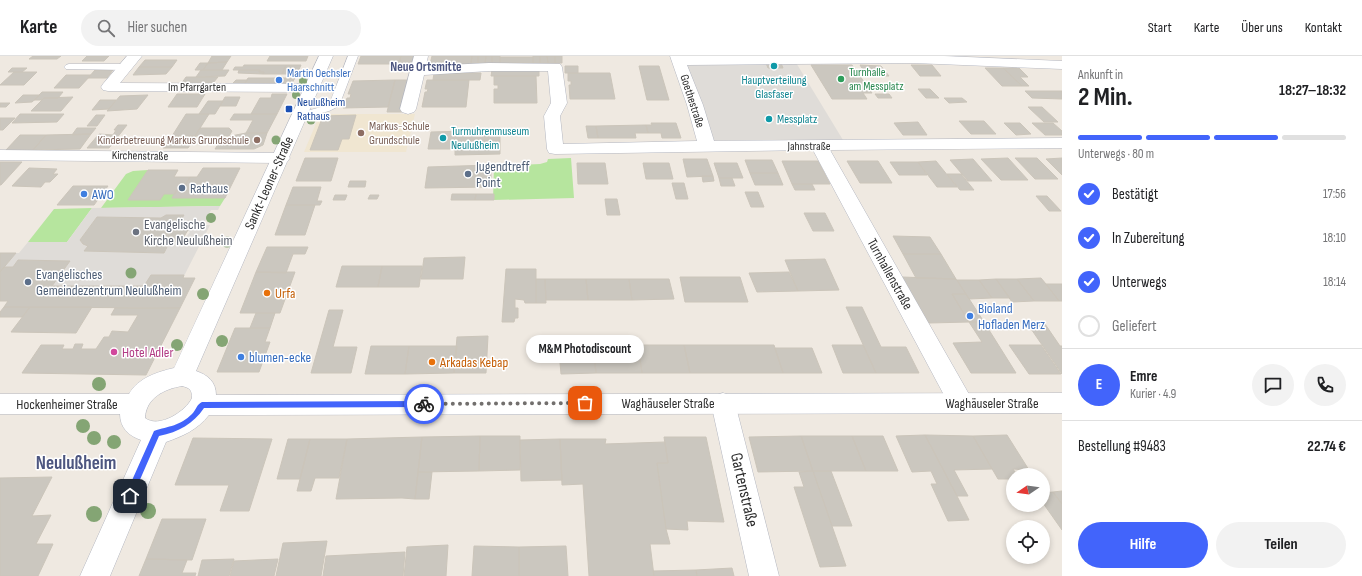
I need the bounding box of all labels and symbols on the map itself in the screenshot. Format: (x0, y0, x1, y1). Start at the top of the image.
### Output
district label: Neue Ortsmitte (390, 59, 462, 75)
marker: Hauptverteilung Glasfaser (769, 61, 779, 71)
place label: Turnhalle am Messplatz (849, 65, 904, 94)
place label: Martin Oechsler Haarschnitt (287, 66, 351, 95)
street label: Goethestraße (676, 72, 708, 130)
place label: Hauptverteilung Glasfaser (741, 73, 807, 102)
marker: Turnhalle am Messplatz (836, 74, 846, 84)
marker: Martin Oechsler Haarschnitt (274, 75, 284, 85)
street label: Im Pfarrgarten (168, 80, 226, 95)
place label: Neulußheim Rathaus (297, 95, 345, 124)
marker: Neulußheim Rathaus (284, 104, 294, 114)
place label: Messplatz (777, 112, 818, 127)
marker: Messplatz (764, 114, 774, 124)
place label: Markus-Schule Grundschule (369, 119, 430, 148)
place label: Turmuhrenmuseum Neulußheim (451, 124, 529, 153)
marker: Markus-Schule Grundschule (356, 128, 366, 138)
place label: Kinderbetreuung Markus Grundschule (98, 133, 249, 148)
marker: Turmuhrenmuseum Neulußheim (438, 133, 448, 143)
street label: Sankt-Leoner-Straße (241, 134, 297, 232)
marker: Kinderbetreuung Markus Grundschule (252, 135, 262, 145)
street label: Jahnstraße (786, 139, 831, 154)
street label: Kirchenstraße (112, 148, 169, 164)
place label: Jugendtreff Point (475, 158, 530, 191)
marker: Jugendtreff Point (463, 169, 473, 179)
place label: Rathaus (190, 180, 228, 197)
marker: Rathaus (177, 183, 187, 193)
place label: AWO (91, 186, 114, 203)
marker: AWO (79, 189, 89, 199)
place label: Evangelische Kirche Neulußheim (144, 216, 232, 249)
marker: Evangelische Kirche Neulußheim (131, 227, 141, 237)
street label: Turnhallenstraße (863, 235, 917, 313)
place label: Evangelisches Gemeindezentrum Neulußheim (36, 266, 181, 299)
marker: Evangelisches Gemeindezentrum Neulußheim (23, 277, 33, 287)
place label: Urfa (275, 285, 295, 302)
marker: Urfa (262, 288, 272, 298)
place label: Bioland Hofladen Merz (978, 300, 1045, 333)
marker: Bioland Hofladen Merz (965, 311, 975, 321)
callout: M&M Photodiscount (526, 335, 644, 363)
place label: Hotel Adler (122, 344, 173, 361)
marker: Hotel Adler (109, 347, 119, 357)
place label: blumen-ecke (249, 349, 311, 366)
marker: blumen-ecke (236, 352, 246, 362)
place label: Arkadas Kebap (439, 354, 508, 371)
marker: Arkadas Kebap (427, 357, 437, 367)
courier (404, 384, 444, 424)
pin (568, 386, 602, 420)
street label: Waghäuseler Straße (621, 395, 715, 412)
street label: Waghäuseler Straße (945, 395, 1039, 412)
street label: Hockenheimer Straße (16, 396, 118, 413)
street label: Gartenstraße (726, 451, 762, 529)
district label: Neulußheim (36, 452, 116, 475)
north arrow (1006, 468, 1050, 512)
pin (113, 479, 147, 513)

